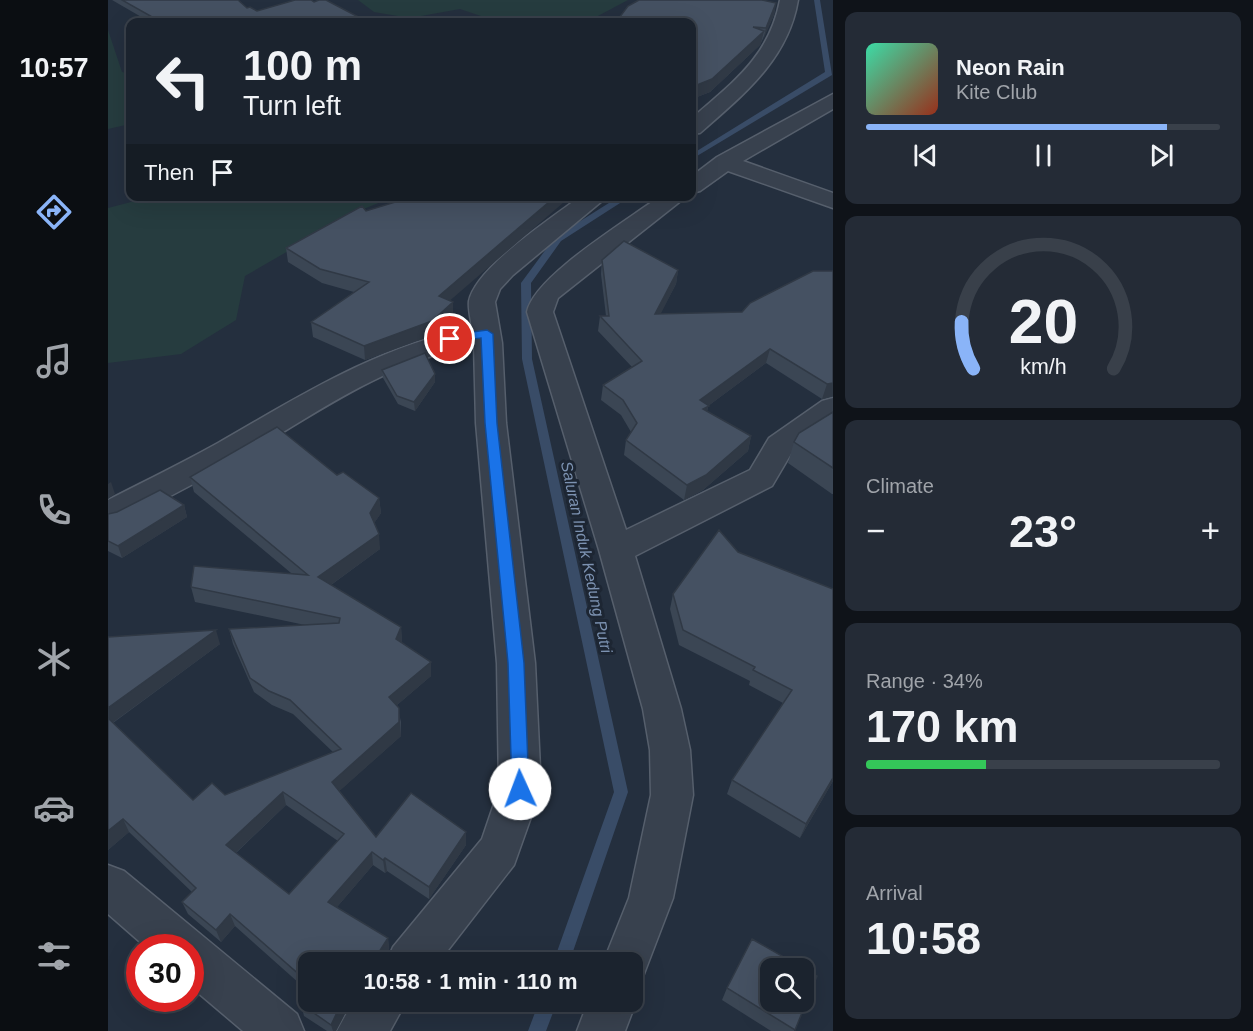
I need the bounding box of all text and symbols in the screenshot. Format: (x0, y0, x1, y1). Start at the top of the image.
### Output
icon: left (144, 42, 222, 120)
text: 100 m (243, 42, 362, 89)
text: 10:57 (19, 53, 89, 83)
text: Neon Rain (956, 55, 1065, 80)
text: Kite Club (956, 81, 1037, 103)
text: Turn left (243, 91, 341, 121)
icon: previous (909, 139, 942, 172)
icon: pause (1027, 139, 1060, 172)
icon: next (1145, 139, 1178, 172)
icon: arrive (206, 156, 239, 189)
text: Then (144, 160, 194, 185)
icon: directions (33, 191, 75, 233)
text: 20 (1008, 287, 1078, 356)
pin (424, 313, 475, 364)
icon: arrive (433, 322, 466, 355)
icon: music (33, 340, 75, 382)
text: km/h (1020, 355, 1066, 379)
water label: Saluran Induk Kedung Putri (558, 460, 615, 655)
text: Climate (866, 475, 934, 497)
icon: phone (33, 489, 75, 531)
text: 23° (1009, 506, 1077, 557)
text: − (866, 512, 885, 549)
text: + (1201, 512, 1220, 549)
icon: climate (33, 638, 75, 680)
text: Range · 34% (866, 670, 983, 692)
text: 170 km (866, 701, 1019, 752)
position arrow (488, 757, 552, 821)
icon: car (33, 787, 75, 829)
text: Arrival (866, 882, 923, 904)
text: 10:58 (866, 913, 981, 964)
speed limit sign: 30 (126, 934, 204, 1012)
icon: filters (33, 935, 75, 977)
map controls (760, 958, 814, 1012)
button: search (760, 958, 814, 1012)
text: 10:58 · 1 min · 110 m (364, 969, 578, 994)

